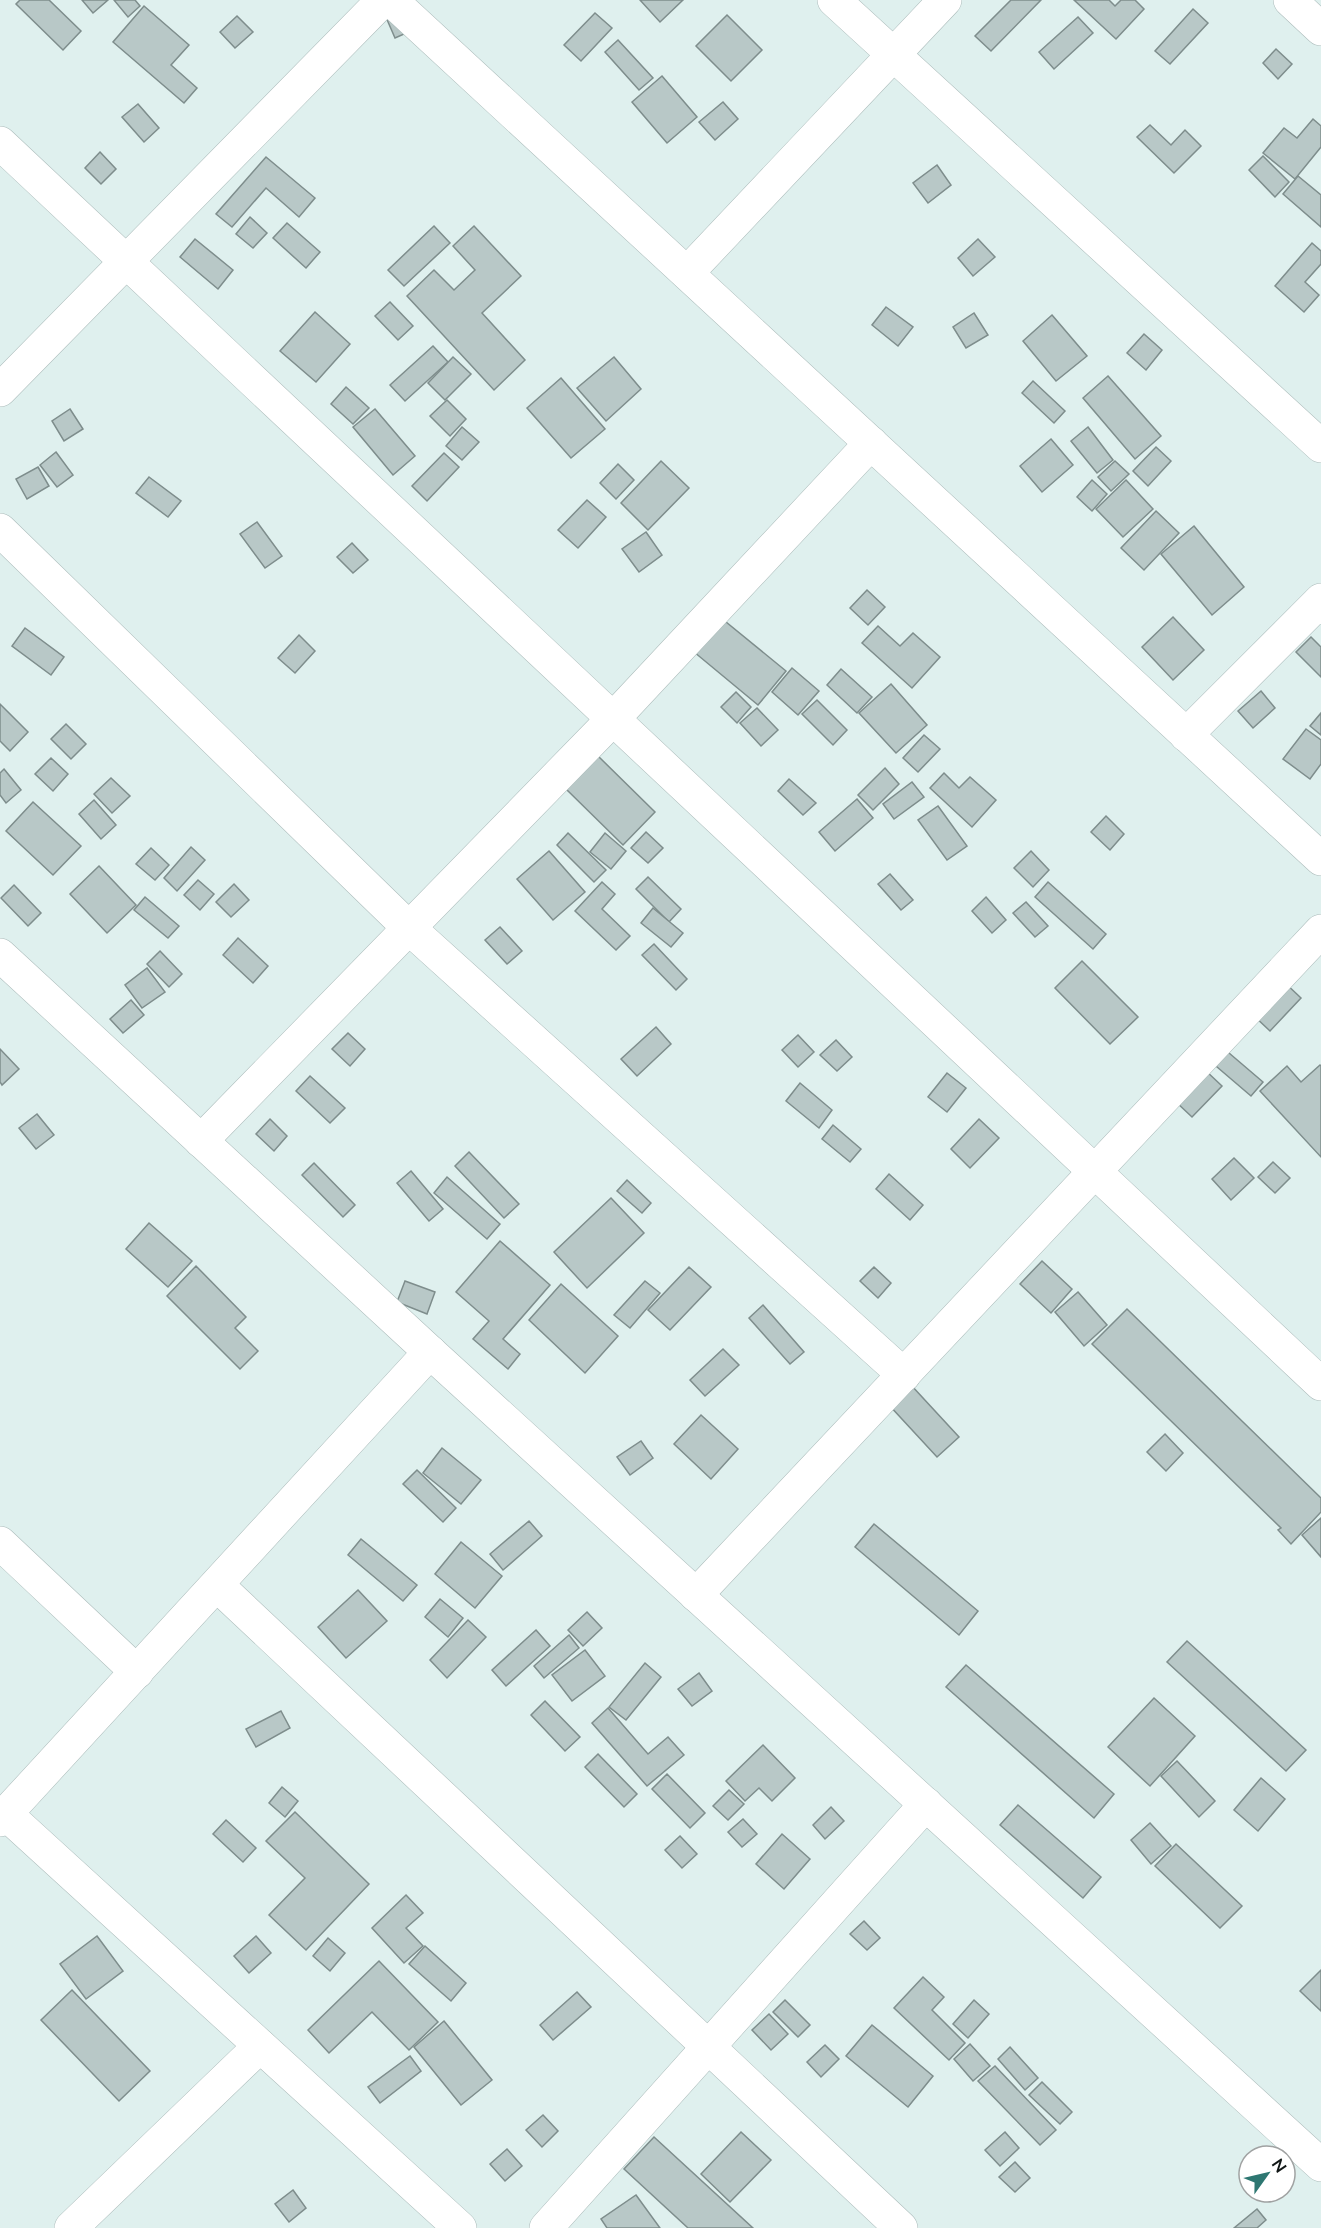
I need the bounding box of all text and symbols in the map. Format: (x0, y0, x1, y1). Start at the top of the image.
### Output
north arrow (1237, 2144, 1297, 2204)
text: N (1269, 2155, 1291, 2176)

